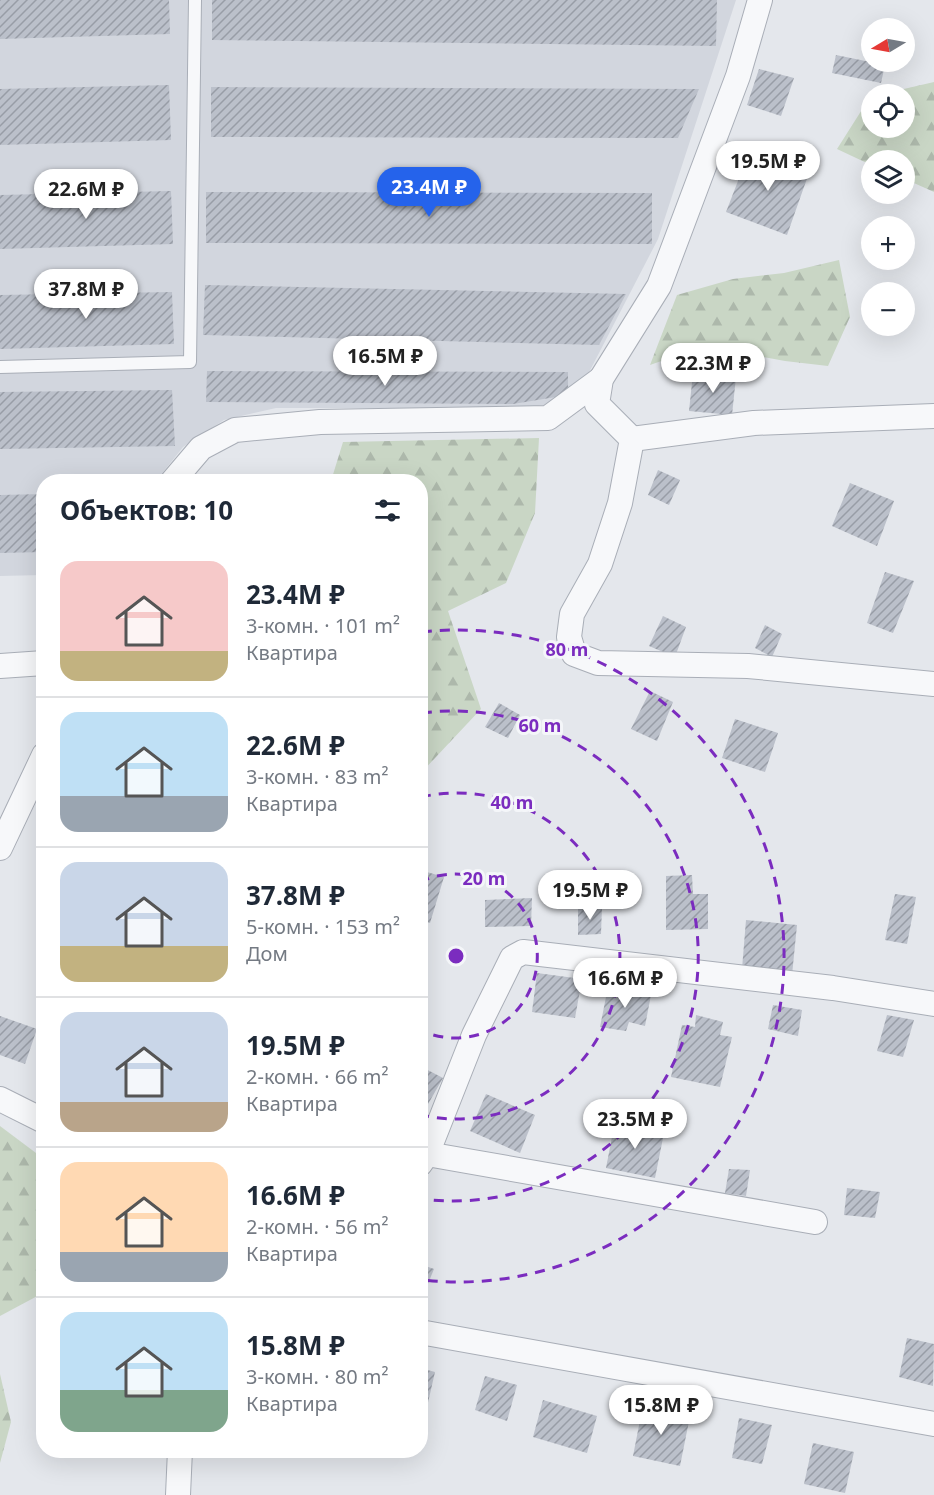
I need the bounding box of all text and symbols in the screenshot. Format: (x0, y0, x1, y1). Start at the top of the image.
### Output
north arrow (861, 18, 915, 72)
map controls (861, 18, 915, 336)
button: locate (861, 84, 915, 138)
pin: 19.5M ₽ (713, 141, 823, 192)
text: 19.5M ₽ (730, 147, 806, 174)
button: layers (861, 150, 915, 204)
pin: 23.4M ₽ (374, 167, 484, 218)
pin: 22.6M ₽ (31, 169, 141, 220)
text: 23.4M ₽ (391, 173, 467, 200)
text: 22.6M ₽ (48, 175, 124, 202)
button: + (861, 216, 915, 270)
pin: 37.8M ₽ (31, 269, 141, 320)
text: 37.8M ₽ (48, 275, 124, 302)
button: − (861, 282, 915, 336)
pin: 16.5M ₽ (330, 336, 440, 387)
text: 16.5M ₽ (347, 342, 423, 369)
pin: 22.3M ₽ (658, 343, 768, 394)
text: 22.3M ₽ (675, 349, 751, 376)
text: Объектов: 10 (60, 492, 233, 528)
icon: filters (371, 494, 404, 527)
text: 23.4M ₽ (246, 576, 345, 612)
icon: home (108, 585, 180, 657)
text: 3-комн. · 101 m² (246, 612, 400, 639)
text: 80 m (546, 637, 588, 661)
text: Квартира (246, 639, 338, 666)
text: 60 m (519, 713, 561, 737)
text: 22.6M ₽ (246, 727, 345, 763)
icon: home (108, 736, 180, 808)
text: 3-комн. · 83 m² (246, 763, 389, 790)
text: Квартира (246, 790, 338, 817)
text: 40 m (491, 790, 533, 814)
text: 20 m (463, 866, 505, 890)
pin: 19.5M ₽ (535, 870, 645, 921)
text: 19.5M ₽ (552, 876, 628, 903)
text: 37.8M ₽ (246, 877, 345, 913)
icon: home (108, 886, 180, 958)
text: 5-комн. · 153 m² (246, 913, 400, 940)
text: Дом (246, 940, 288, 967)
centre of rings (446, 946, 466, 966)
pin: 16.6M ₽ (570, 958, 680, 1009)
text: 16.6M ₽ (587, 964, 663, 991)
text: 19.5M ₽ (246, 1027, 345, 1063)
icon: home (108, 1036, 180, 1108)
text: 2-комн. · 66 m² (246, 1063, 389, 1090)
text: Квартира (246, 1090, 338, 1117)
pin: 23.5M ₽ (580, 1099, 690, 1150)
text: 23.5M ₽ (597, 1105, 673, 1132)
text: 16.6M ₽ (246, 1177, 345, 1213)
icon: home (108, 1186, 180, 1258)
text: 2-комн. · 56 m² (246, 1213, 389, 1240)
text: Квартира (246, 1240, 338, 1267)
text: 15.8M ₽ (246, 1327, 345, 1363)
icon: home (108, 1336, 180, 1408)
text: 3-комн. · 80 m² (246, 1363, 389, 1390)
pin: 15.8M ₽ (606, 1385, 716, 1436)
text: Квартира (246, 1390, 338, 1417)
text: 15.8M ₽ (623, 1391, 699, 1418)

